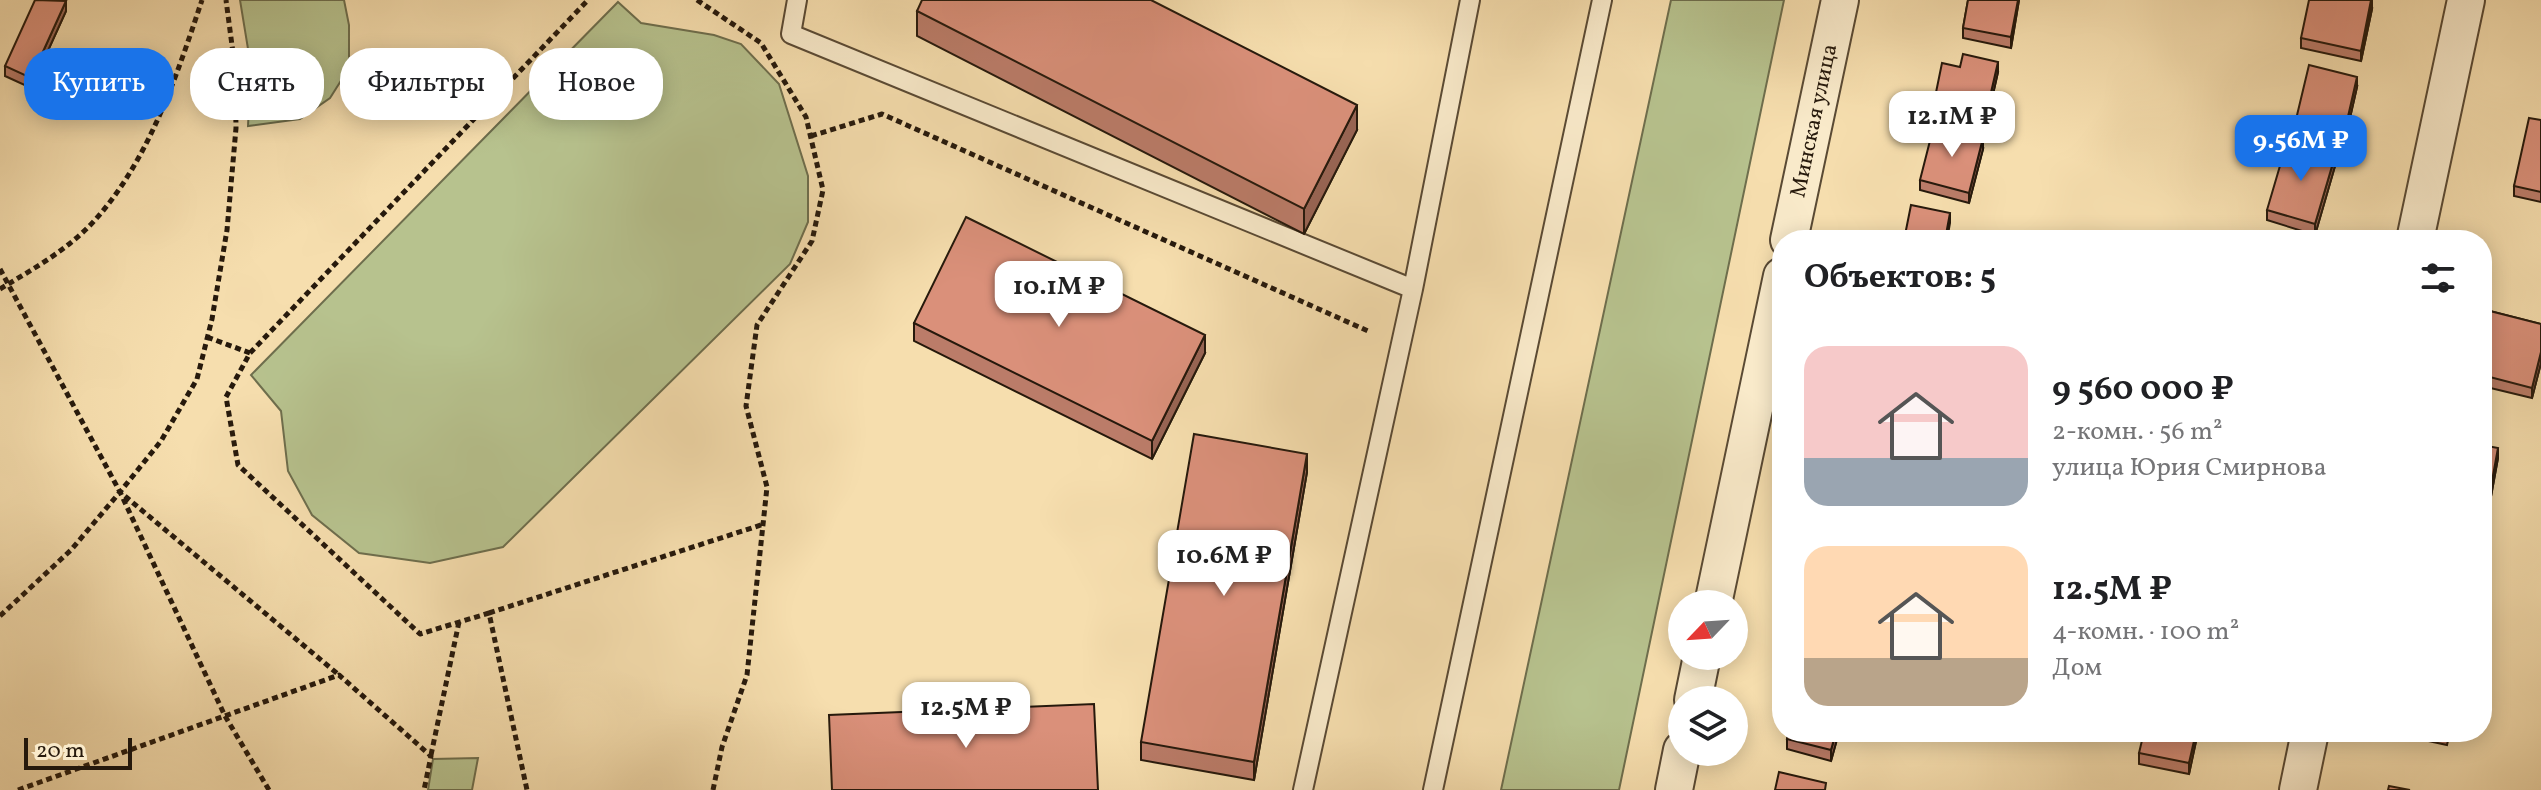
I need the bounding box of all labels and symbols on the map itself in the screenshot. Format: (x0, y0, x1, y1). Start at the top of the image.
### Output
street label: Минская улица (1783, 41, 1846, 200)
pin: 12.1M ₽ (1878, 91, 2026, 159)
pin: 9.56M ₽ (2227, 115, 2375, 183)
pin: 10.1M ₽ (985, 261, 1133, 329)
pin: 10.6M ₽ (1150, 530, 1298, 598)
north arrow (1668, 590, 1748, 670)
pin: 12.5M ₽ (892, 682, 1040, 750)
scale bar (24, 734, 132, 770)

